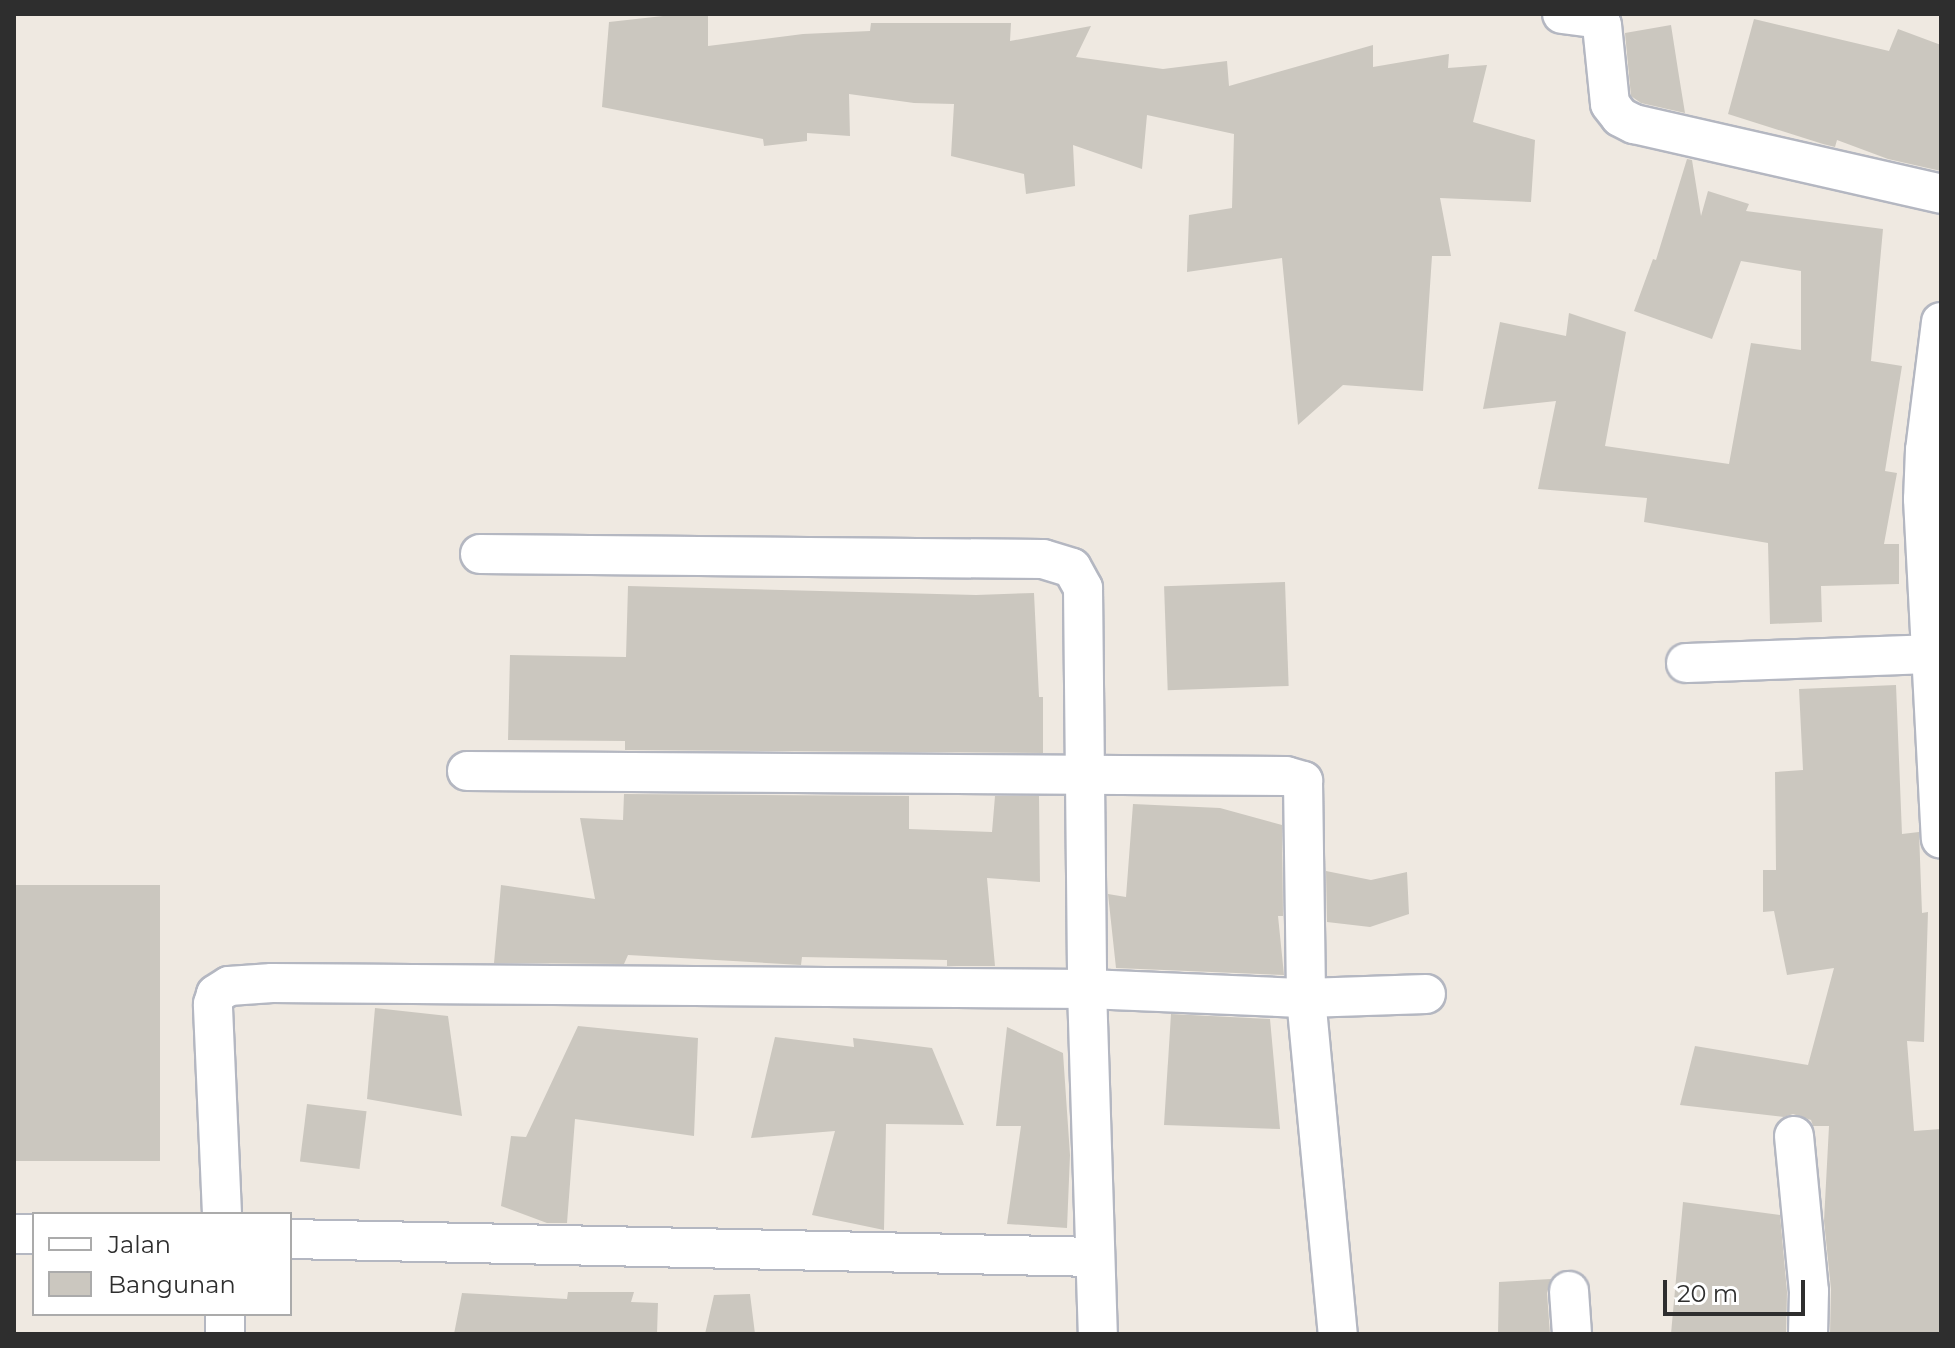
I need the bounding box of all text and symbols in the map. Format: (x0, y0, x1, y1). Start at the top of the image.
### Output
legend (32, 1212, 292, 1316)
text: Jalan (108, 1230, 171, 1259)
scale bar (1667, 1264, 1809, 1314)
text: Bangunan (108, 1270, 236, 1299)
text: 20 m (1677, 1279, 1738, 1308)

